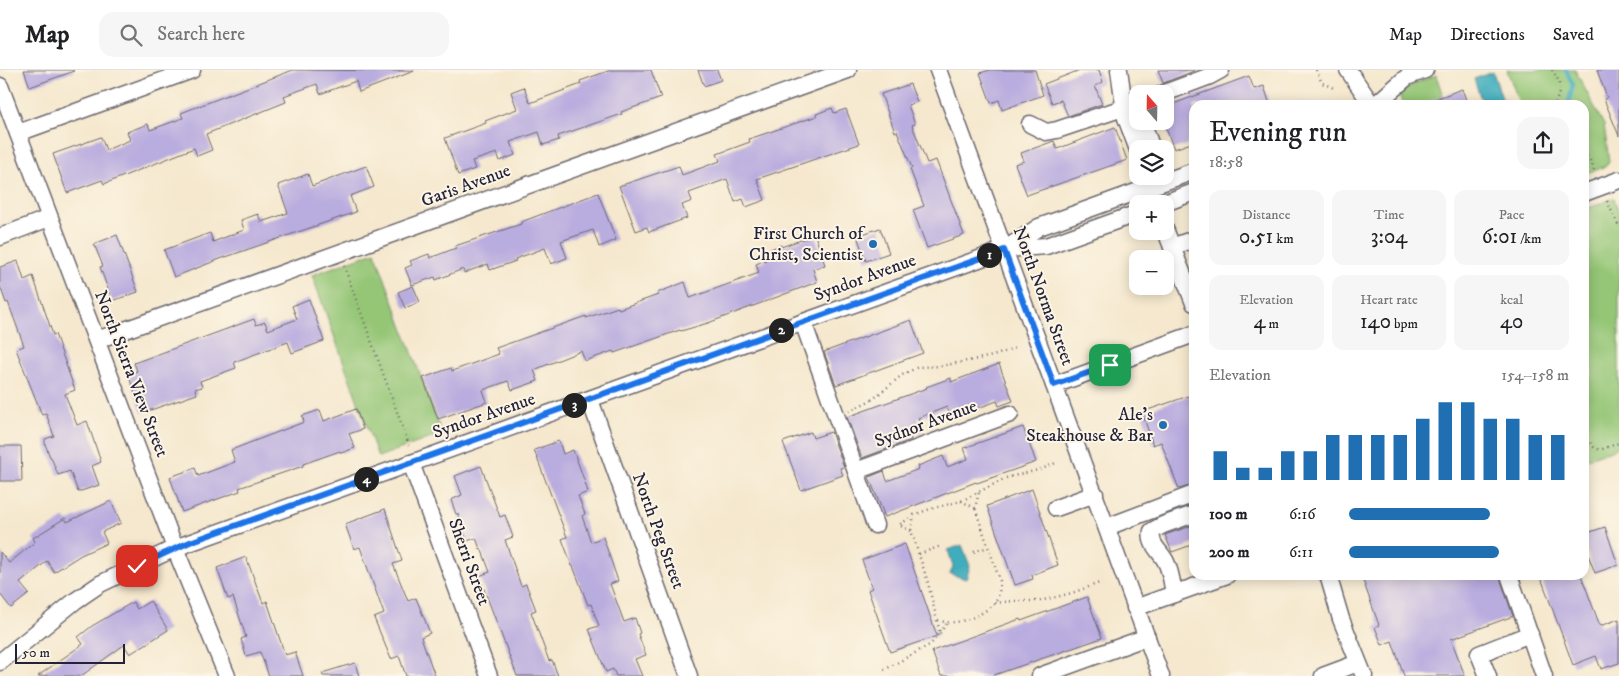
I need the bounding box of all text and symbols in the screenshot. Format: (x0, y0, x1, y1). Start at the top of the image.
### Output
search box (99, 12, 449, 57)
text: Map (25, 20, 69, 50)
icon: search (117, 21, 145, 49)
text: Search here (157, 23, 245, 46)
text: Map (1389, 24, 1422, 46)
text: Directions (1450, 24, 1525, 46)
text: Saved (1553, 24, 1594, 46)
north arrow (1129, 85, 1174, 130)
map controls (1129, 85, 1174, 295)
text: Evening run (1209, 115, 1347, 150)
button: share (1517, 117, 1569, 169)
button: layers (1129, 140, 1174, 185)
text: 18:58 (1209, 152, 1243, 172)
street label: Garis Avenue (418, 160, 514, 212)
button: + (1129, 195, 1174, 240)
text: Distance (1242, 206, 1290, 224)
text: Time (1374, 206, 1404, 224)
text: Pace (1499, 206, 1525, 224)
place label: First Church of Christ, Scientist (749, 223, 866, 266)
street label: North Norma Street (1008, 224, 1078, 369)
text: 0.51 (1239, 224, 1273, 250)
text: 3:04 (1371, 224, 1407, 250)
text: 6:01 (1482, 224, 1517, 250)
text: km (1273, 230, 1294, 248)
text: /km (1517, 230, 1541, 248)
marker: First Church of Christ, Scientist (867, 238, 879, 250)
pin: 1 (976, 242, 1002, 268)
text: 1 (987, 246, 992, 264)
street label: Syndor Avenue (811, 249, 919, 307)
button: − (1129, 250, 1174, 295)
street label: North Sierra View Street (89, 288, 173, 461)
text: Elevation (1239, 291, 1293, 309)
text: Heart rate (1360, 291, 1418, 309)
text: kcal (1500, 291, 1523, 309)
text: 4 (1254, 309, 1266, 335)
text: 140 (1360, 309, 1391, 335)
text: 40 (1500, 309, 1523, 335)
text: m (1266, 315, 1279, 333)
text: bpm (1391, 315, 1418, 333)
pin: 2 (768, 318, 794, 342)
text: 2 (778, 321, 785, 339)
pin (1089, 344, 1131, 386)
icon: arrive (1096, 351, 1124, 379)
text: Elevation (1209, 365, 1271, 385)
text: 154–158 m (1501, 365, 1569, 385)
street label: Syndor Avenue (430, 388, 538, 444)
pin: 3 (562, 392, 586, 418)
street label: Sydnor Avenue (872, 395, 980, 453)
text: 3 (572, 396, 577, 414)
place label: Ale's Steakhouse & Bar (1026, 404, 1153, 447)
marker: Ale's Steakhouse & Bar (1157, 419, 1169, 431)
pin: 4 (354, 466, 378, 492)
text: 4 (362, 470, 371, 488)
street label: North Peg Street (627, 470, 689, 592)
text: 100 m (1209, 504, 1248, 524)
text: 6:16 (1289, 504, 1316, 524)
street label: Sherri Street (443, 516, 495, 609)
text: 200 m (1209, 542, 1250, 562)
text: 6:11 (1289, 542, 1313, 562)
pin (116, 545, 158, 587)
icon: check (123, 552, 151, 580)
scale bar (15, 641, 125, 664)
text: 50 m (22, 644, 50, 662)

